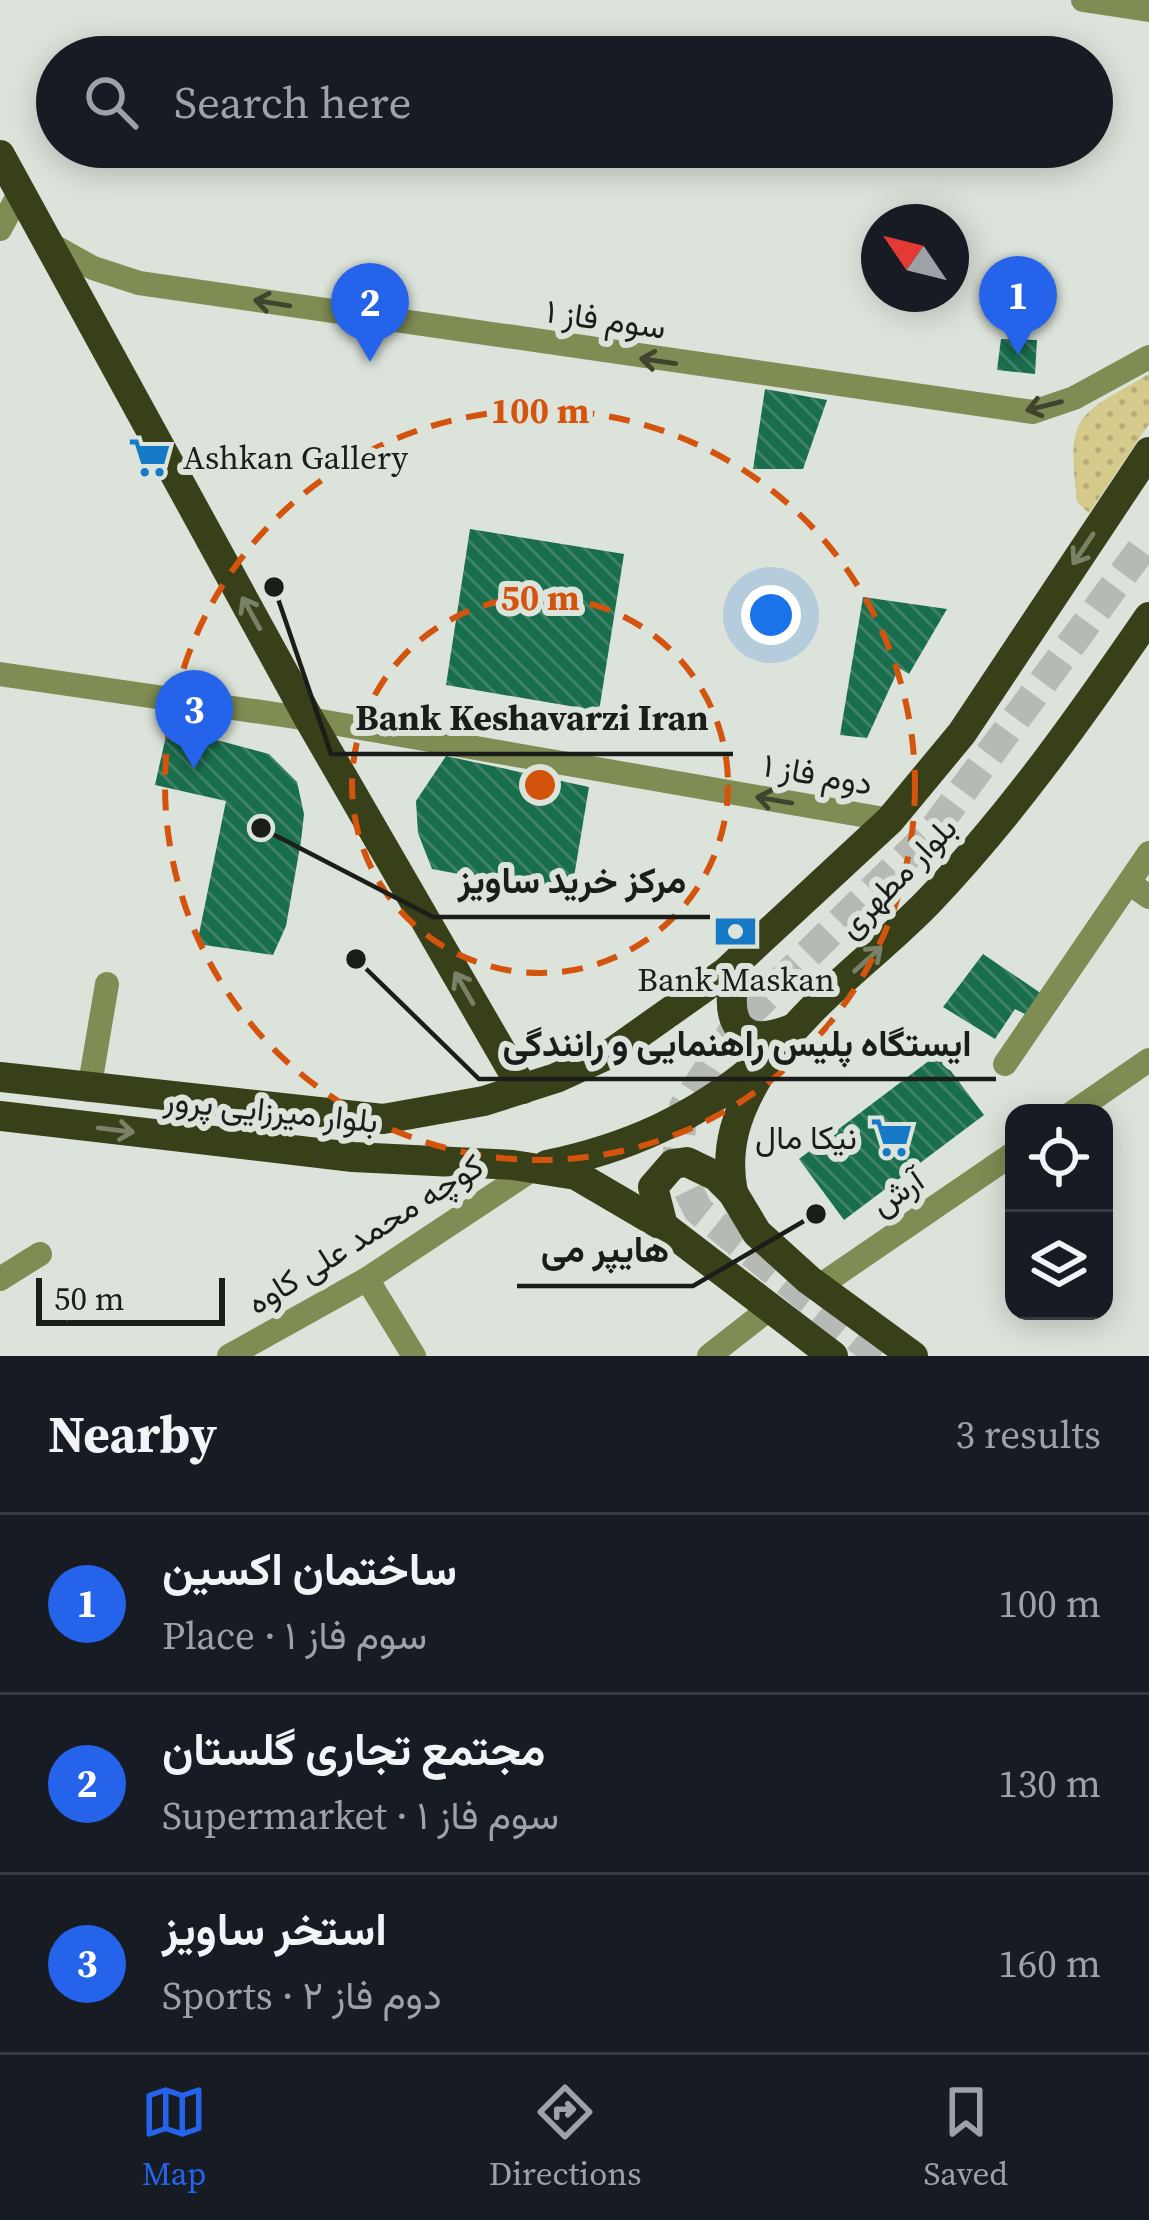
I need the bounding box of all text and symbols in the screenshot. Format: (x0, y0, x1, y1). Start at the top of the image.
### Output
search box (36, 36, 1113, 168)
icon: search (78, 69, 144, 135)
text: Search here (174, 71, 411, 133)
north arrow (861, 204, 969, 312)
pin: 1 (979, 256, 1057, 355)
pin: 2 (331, 263, 409, 362)
street label: سوم فاز ۱ (543, 288, 669, 350)
one-way arrow (254, 291, 293, 314)
one-way arrow (639, 349, 678, 372)
text: 100 m (491, 386, 589, 435)
one-way arrow (1026, 396, 1064, 418)
supermarket icon: Ashkan Gallery (126, 434, 172, 480)
place label: Ashkan Gallery (183, 435, 408, 480)
one-way arrow (1071, 532, 1096, 566)
text: 50 m (500, 573, 580, 622)
your location (741, 585, 801, 645)
one-way arrow (239, 596, 262, 631)
pin: 3 (155, 670, 233, 769)
callout: Bank Keshavarzi Iran (331, 682, 733, 754)
text: Bank Keshavarzi Iran (355, 693, 709, 742)
street label: دوم فاز ۱ (760, 742, 876, 806)
centre of rings (519, 764, 561, 806)
one-way arrow (756, 788, 795, 811)
street label: بلوار مطهری (827, 806, 967, 948)
callout: مرکز خرید ساویز (433, 845, 710, 917)
text: مرکز خرید ساویز (457, 856, 686, 905)
bank icon: Bank Maskan (713, 908, 759, 954)
one-way arrow (852, 946, 882, 973)
place label: Bank Maskan (637, 957, 835, 1002)
one-way arrow (452, 971, 476, 1006)
callout: ایستگاه پلیس راهنمایی و رانندگی (479, 1007, 996, 1079)
text: ایستگاه پلیس راهنمایی و رانندگی (502, 1019, 972, 1068)
street label: بلوار میرزایی پرور (161, 1076, 380, 1144)
map controls (1005, 1104, 1113, 1320)
button: locate (1005, 1104, 1113, 1212)
supermarket icon: نیکا مال (868, 1114, 914, 1160)
place label: نیکا مال (755, 1115, 857, 1160)
one-way arrow (96, 1119, 135, 1141)
street label: کوچه محمد علی کاوه (238, 1143, 492, 1325)
street label: آرش (861, 1157, 934, 1226)
button: layers (1005, 1212, 1113, 1320)
callout: هایپر می (517, 1214, 693, 1286)
text: هایپر می (541, 1225, 669, 1274)
scale bar (36, 1272, 225, 1325)
text: 50 m (54, 1276, 124, 1321)
text: Nearby (48, 1399, 217, 1469)
text: 3 results (956, 1408, 1101, 1461)
text: ساختمان اکسین (162, 1538, 457, 1600)
text: 1 (76, 1577, 98, 1630)
text: 100 m (998, 1577, 1101, 1630)
text: Place · سوم فاز ۱ (162, 1609, 427, 1662)
text: مجتمع تجاری گلستان (162, 1718, 545, 1780)
text: 2 (76, 1757, 98, 1810)
text: 130 m (998, 1757, 1101, 1810)
text: Supermarket · سوم فاز ۱ (162, 1789, 559, 1842)
text: استخر ساویز (162, 1898, 387, 1960)
text: 3 (76, 1937, 98, 1990)
text: 160 m (998, 1937, 1101, 1990)
text: Sports · دوم فاز ۲ (162, 1969, 442, 2022)
tab: Map (141, 2079, 207, 2196)
tab: Directions (489, 2079, 642, 2196)
tab: Saved (923, 2079, 1008, 2196)

